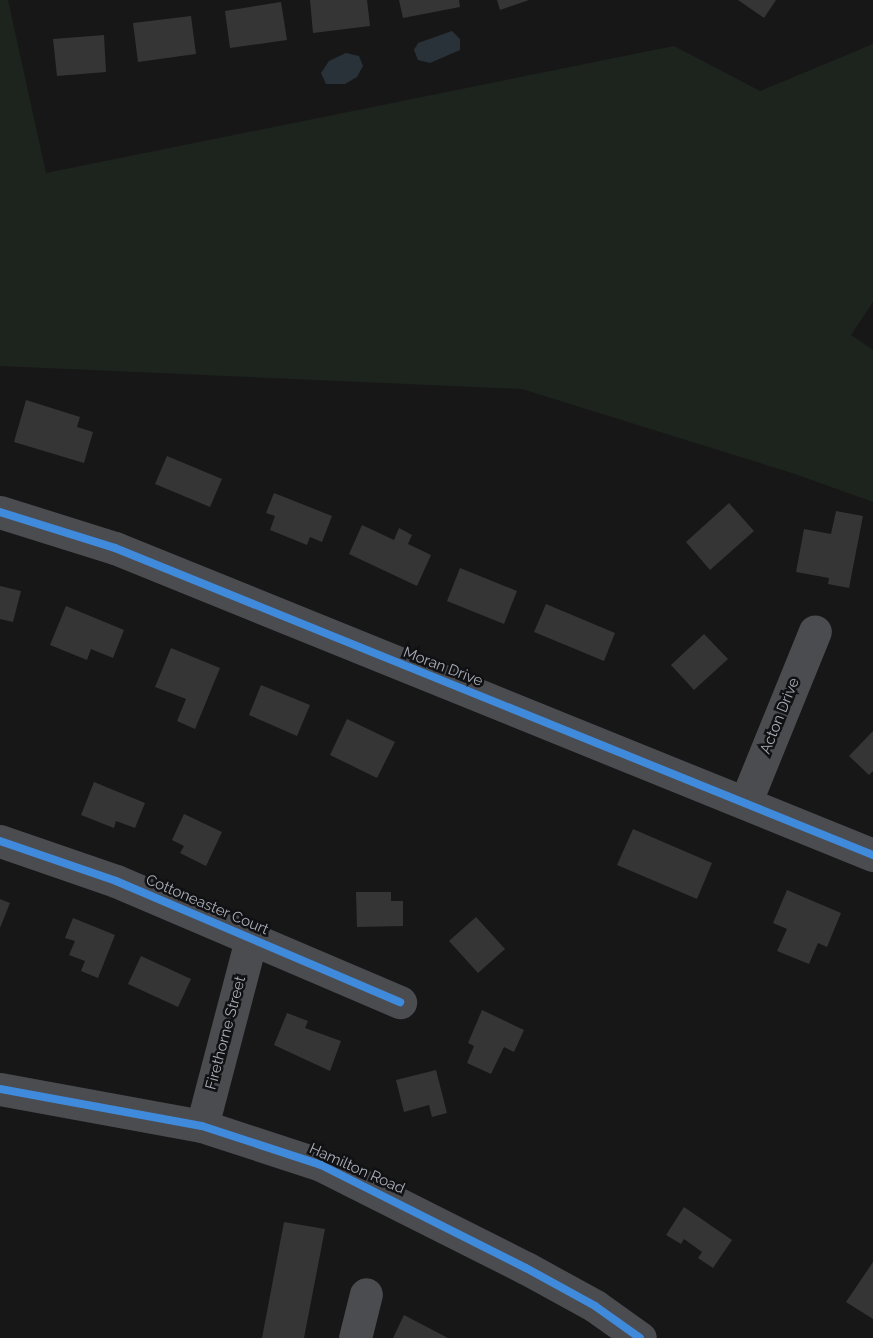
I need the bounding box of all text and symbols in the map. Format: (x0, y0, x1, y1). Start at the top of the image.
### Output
street label: Moran Drive (401, 644, 485, 690)
street label: Acton Drive (757, 675, 803, 757)
street label: Cottoneaster Court (143, 871, 271, 939)
street label: Firethorne Street (202, 974, 250, 1092)
street label: Hamilton Road (306, 1140, 408, 1198)

